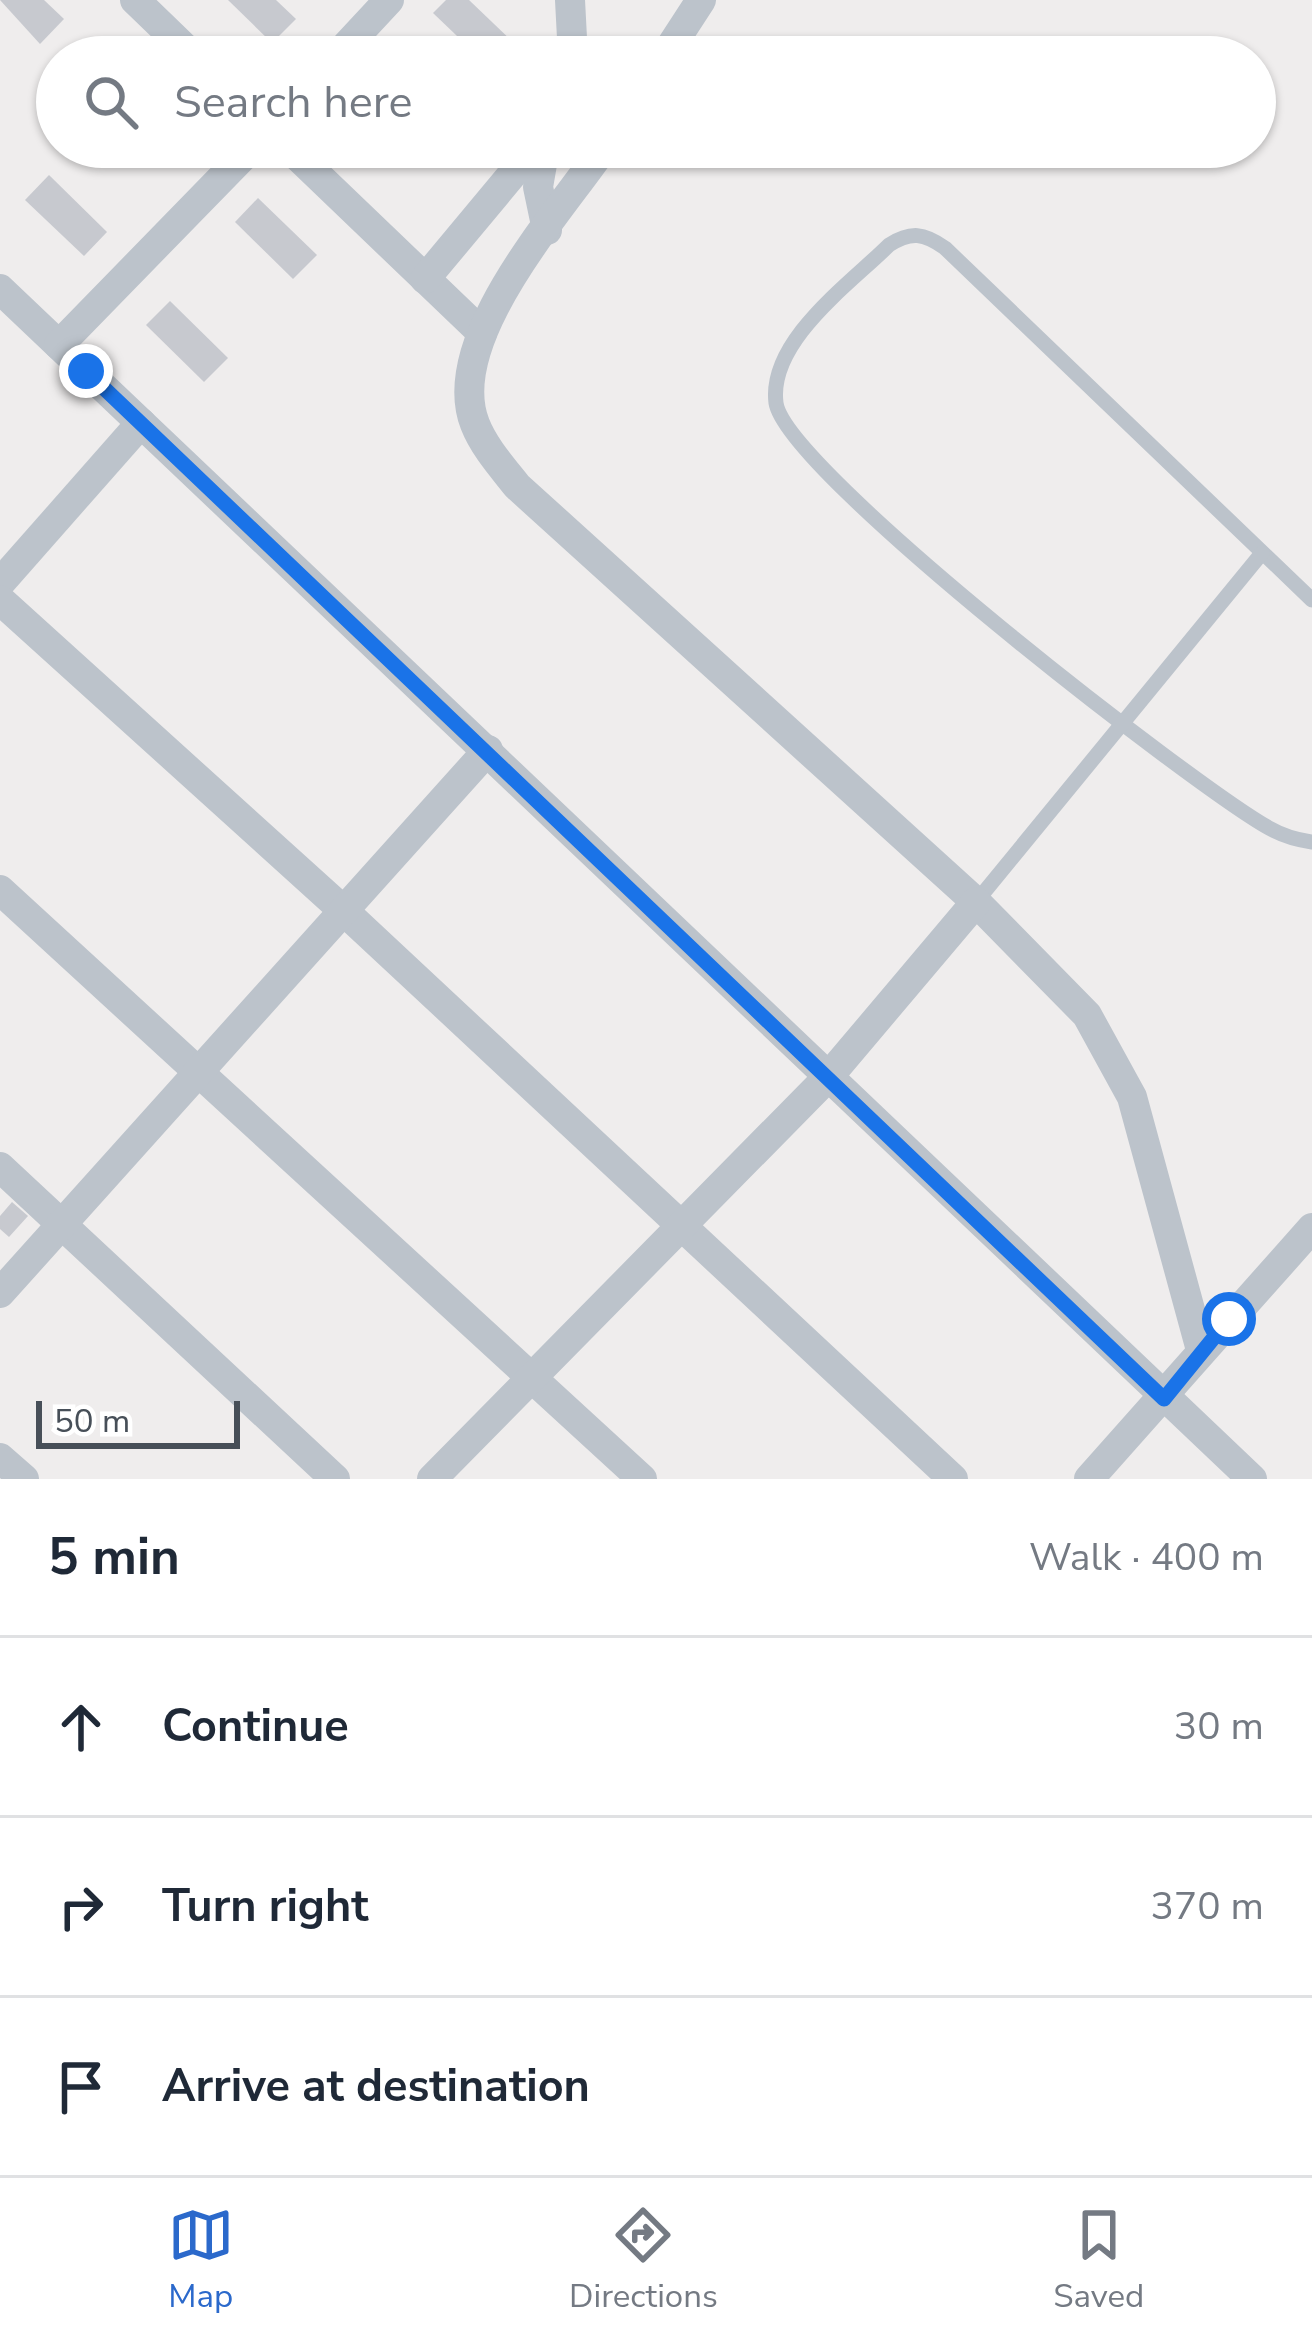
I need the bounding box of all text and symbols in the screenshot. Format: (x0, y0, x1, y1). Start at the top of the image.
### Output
search box (36, 36, 1276, 168)
icon: search (78, 69, 144, 135)
text: Search here (174, 72, 413, 133)
route end (59, 344, 113, 398)
route start (1202, 1292, 1256, 1346)
scale bar (36, 1395, 240, 1448)
text: 50 m (54, 1399, 130, 1444)
text: 5 min (48, 1522, 180, 1592)
text: Walk · 400 m (1029, 1531, 1264, 1584)
icon: ahead (48, 1694, 114, 1760)
text: Continue (162, 1696, 349, 1757)
text: 30 m (1174, 1700, 1264, 1753)
icon: right (48, 1874, 114, 1940)
text: Turn right (162, 1876, 369, 1937)
text: 370 m (1150, 1880, 1264, 1933)
icon: arrive (48, 2054, 114, 2120)
text: Arrive at destination (162, 2056, 590, 2117)
tab: Map (168, 2202, 234, 2319)
tab: Directions (569, 2202, 718, 2319)
tab: Saved (1053, 2202, 1144, 2319)

